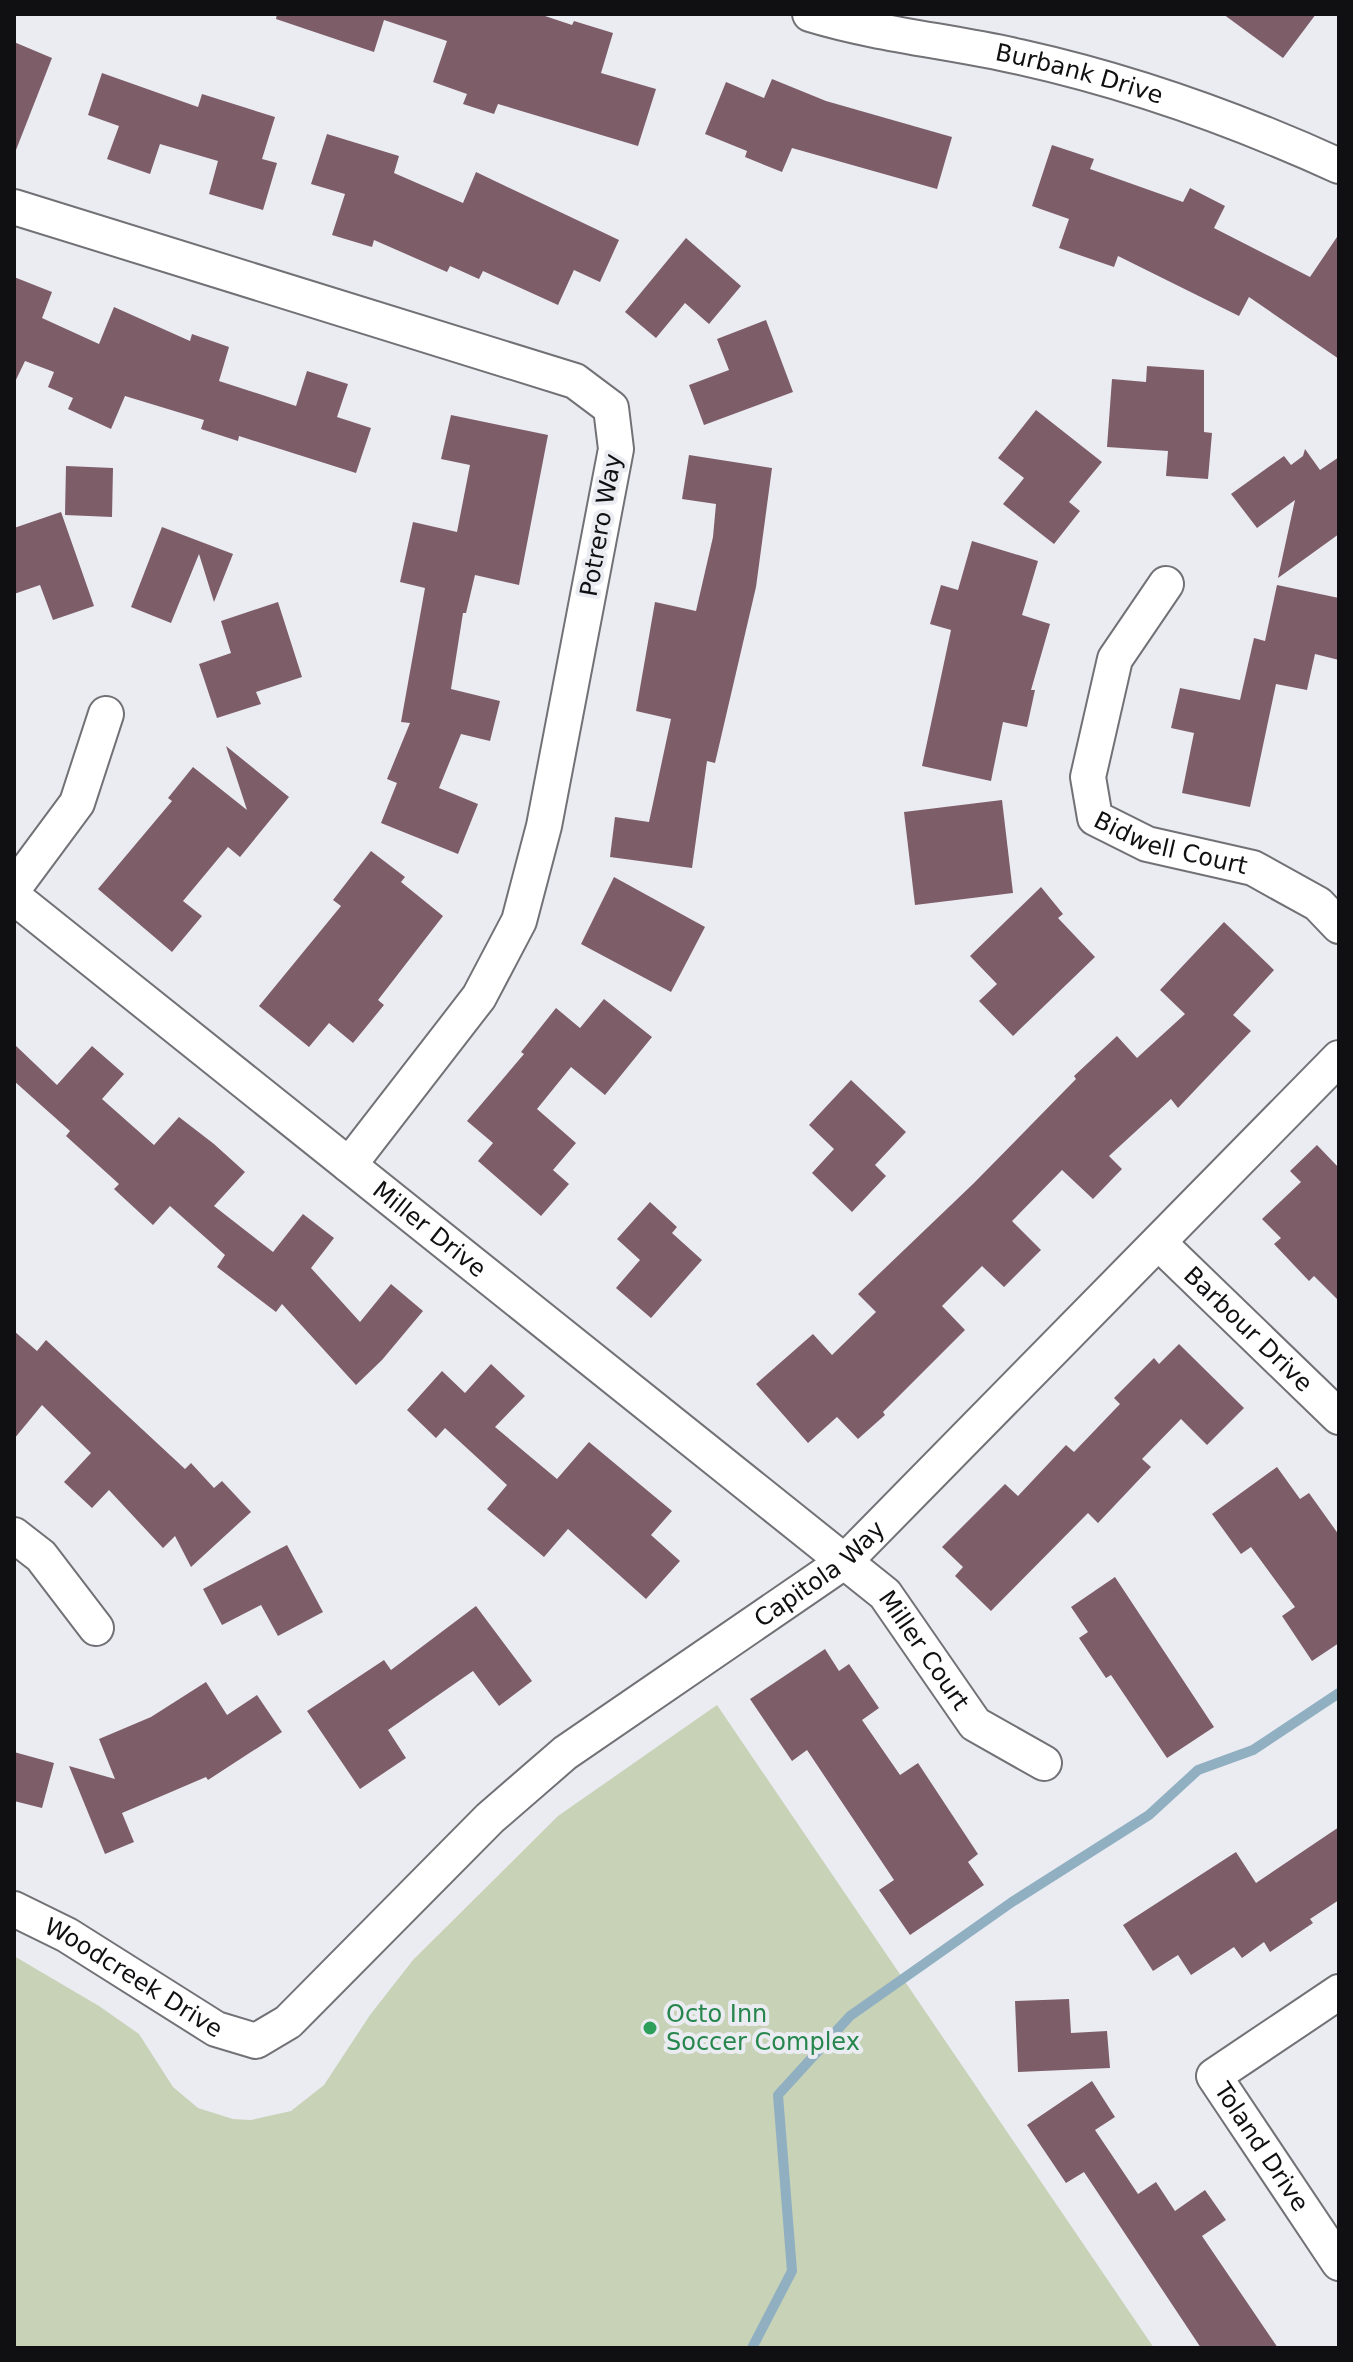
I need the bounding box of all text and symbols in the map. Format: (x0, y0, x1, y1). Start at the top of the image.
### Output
street label: Burbank Drive (993, 38, 1167, 110)
street label: Potrero Way (575, 451, 627, 599)
street label: Bidwell Court (1089, 806, 1250, 880)
street label: Miller Drive (367, 1176, 492, 1283)
street label: Barbour Drive (1178, 1261, 1318, 1398)
street label: Capitola Way (749, 1515, 891, 1633)
street label: Miller Court (873, 1585, 975, 1715)
street label: Woodcreek Drive (40, 1912, 228, 2044)
place label: Octo Inn Soccer Complex (666, 2000, 860, 2056)
marker: Octo Inn Soccer Complex (641, 2019, 659, 2037)
street label: Toland Drive (1208, 2077, 1314, 2217)

